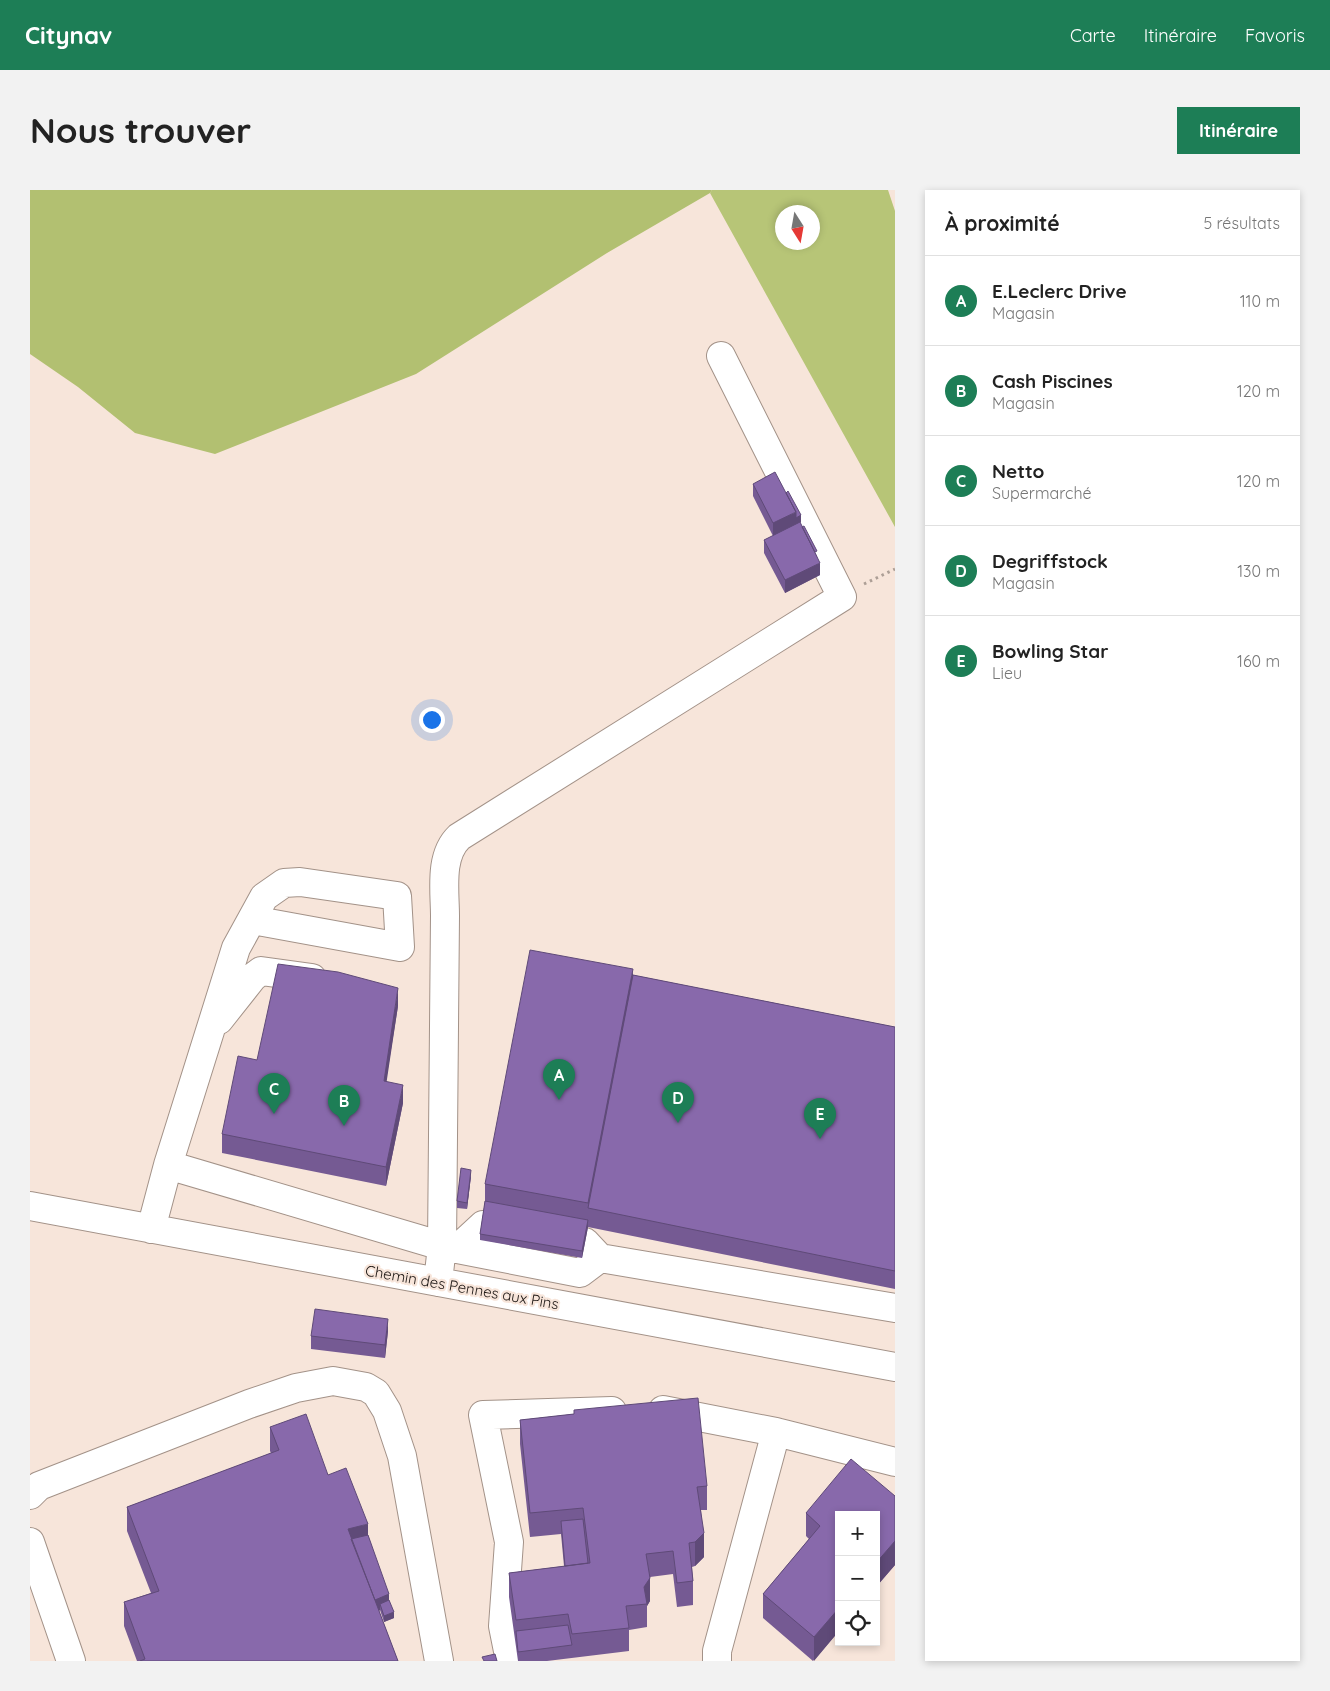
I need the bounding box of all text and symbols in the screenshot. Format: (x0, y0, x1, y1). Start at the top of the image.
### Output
text: Citynav (25, 20, 112, 50)
text: Carte (1070, 24, 1116, 47)
text: Itinéraire (1144, 24, 1217, 47)
text: Favoris (1245, 24, 1305, 47)
button: Itinéraire (1177, 107, 1300, 154)
text: Nous trouver (30, 108, 251, 152)
north arrow (775, 205, 820, 250)
text: À proximité (945, 210, 1060, 236)
text: 5 résultats (1203, 213, 1280, 233)
text: E.Leclerc Drive (992, 279, 1127, 303)
text: A (956, 291, 966, 311)
text: 110 m (1240, 291, 1280, 311)
text: Magasin (992, 303, 1055, 323)
text: Cash Piscines (992, 369, 1113, 393)
text: B (956, 381, 966, 401)
text: 120 m (1237, 381, 1280, 401)
text: Magasin (992, 393, 1055, 413)
text: Netto (992, 459, 1044, 483)
text: C (956, 471, 966, 491)
text: 120 m (1237, 471, 1280, 491)
text: Supermarché (992, 483, 1092, 503)
text: Degriffstock (992, 549, 1108, 573)
text: D (955, 561, 967, 581)
text: 130 m (1237, 561, 1280, 581)
text: Magasin (992, 573, 1055, 593)
text: Bowling Star (992, 639, 1109, 663)
text: E (956, 651, 966, 671)
text: 160 m (1237, 651, 1280, 671)
text: Lieu (992, 663, 1022, 683)
your location (419, 707, 445, 733)
pin: A (543, 1059, 575, 1100)
pin: C (258, 1073, 290, 1114)
pin: D (662, 1082, 694, 1123)
pin: B (328, 1085, 360, 1126)
pin: E (804, 1098, 836, 1139)
street label: Chemin des Pennes aux Pins (364, 1261, 560, 1313)
map controls (835, 1511, 880, 1646)
button: + (835, 1511, 880, 1556)
button: − (835, 1556, 880, 1601)
button: locate (835, 1601, 880, 1646)

